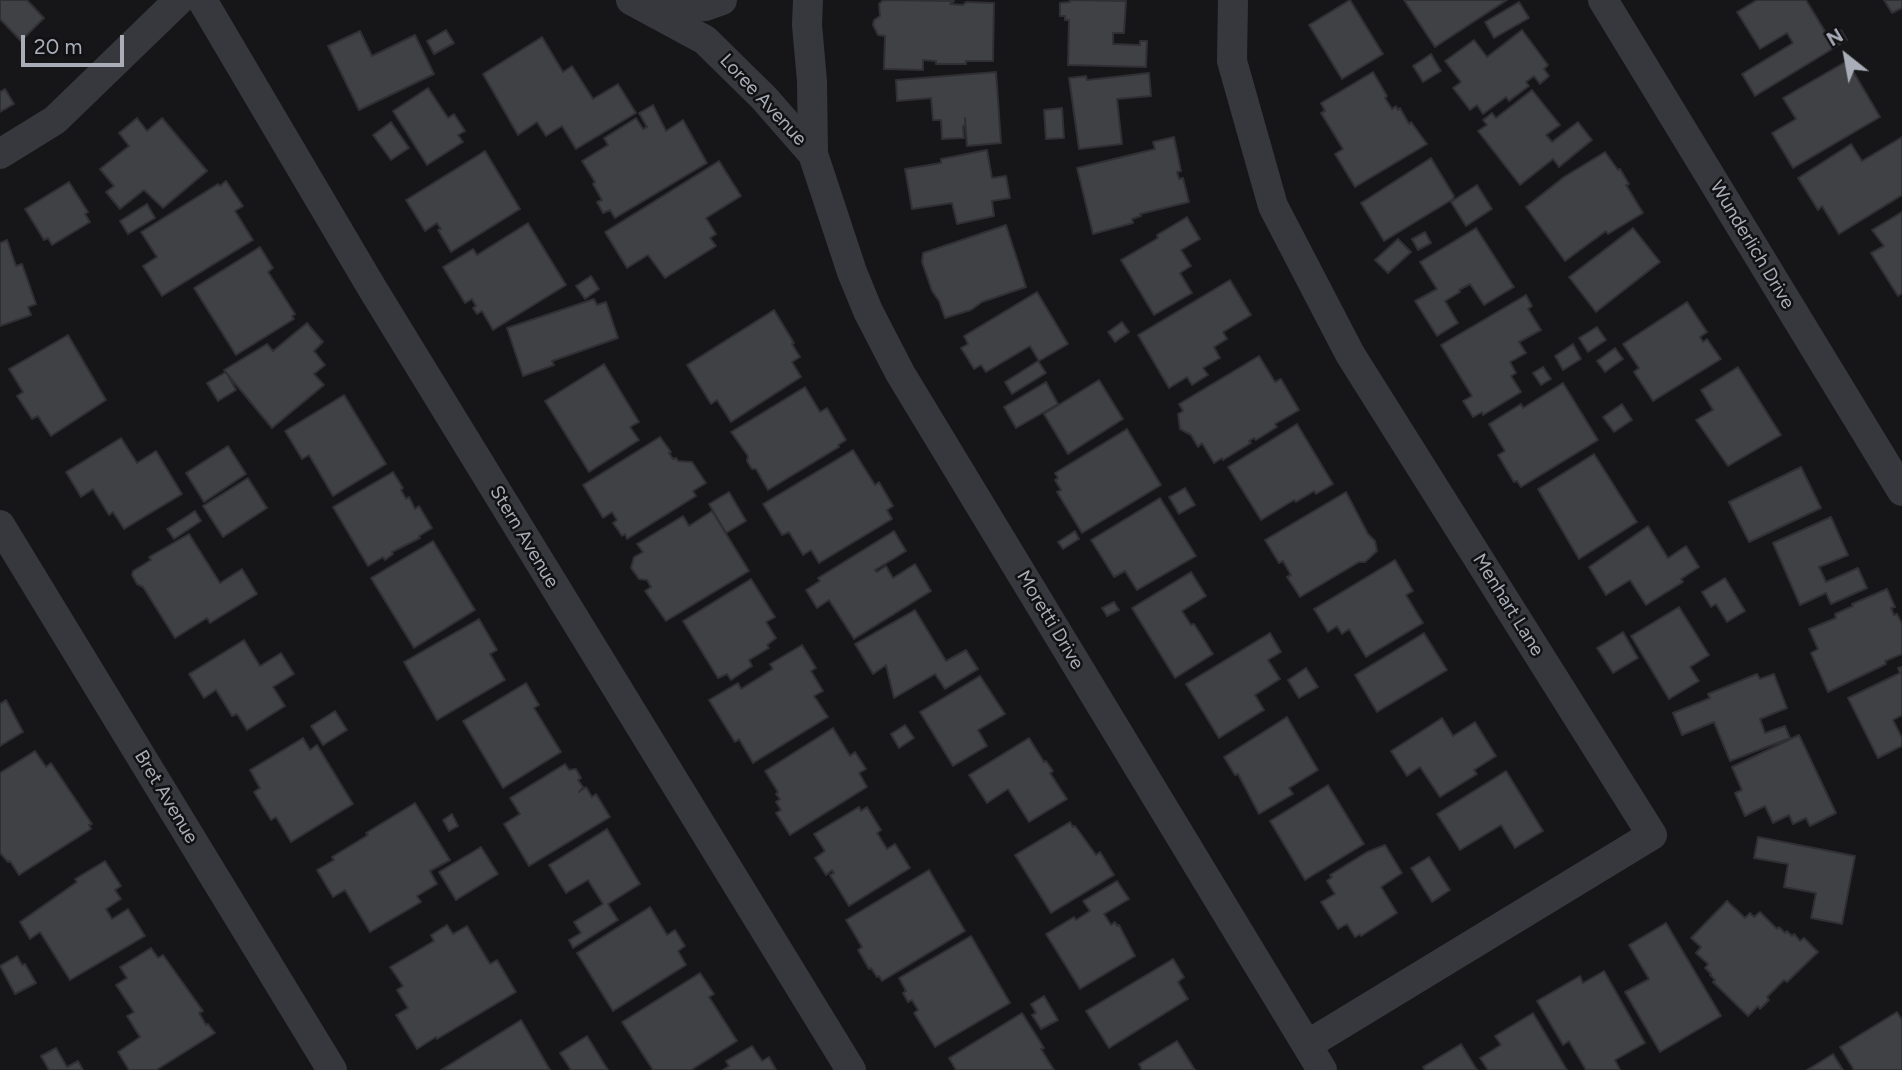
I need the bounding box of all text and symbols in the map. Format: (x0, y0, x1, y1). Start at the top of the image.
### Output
scale bar (24, 21, 128, 65)
north arrow (1811, 21, 1881, 91)
text: N (1823, 24, 1847, 51)
text: 20 m (34, 34, 82, 59)
street label: Loree Avenue (715, 49, 811, 151)
street label: Wunderlich Drive (1705, 177, 1799, 313)
street label: Stern Avenue (485, 482, 563, 592)
street label: Menhart Lane (1468, 550, 1548, 660)
street label: Moretti Drive (1012, 566, 1088, 674)
street label: Bret Avenue (129, 746, 203, 848)

